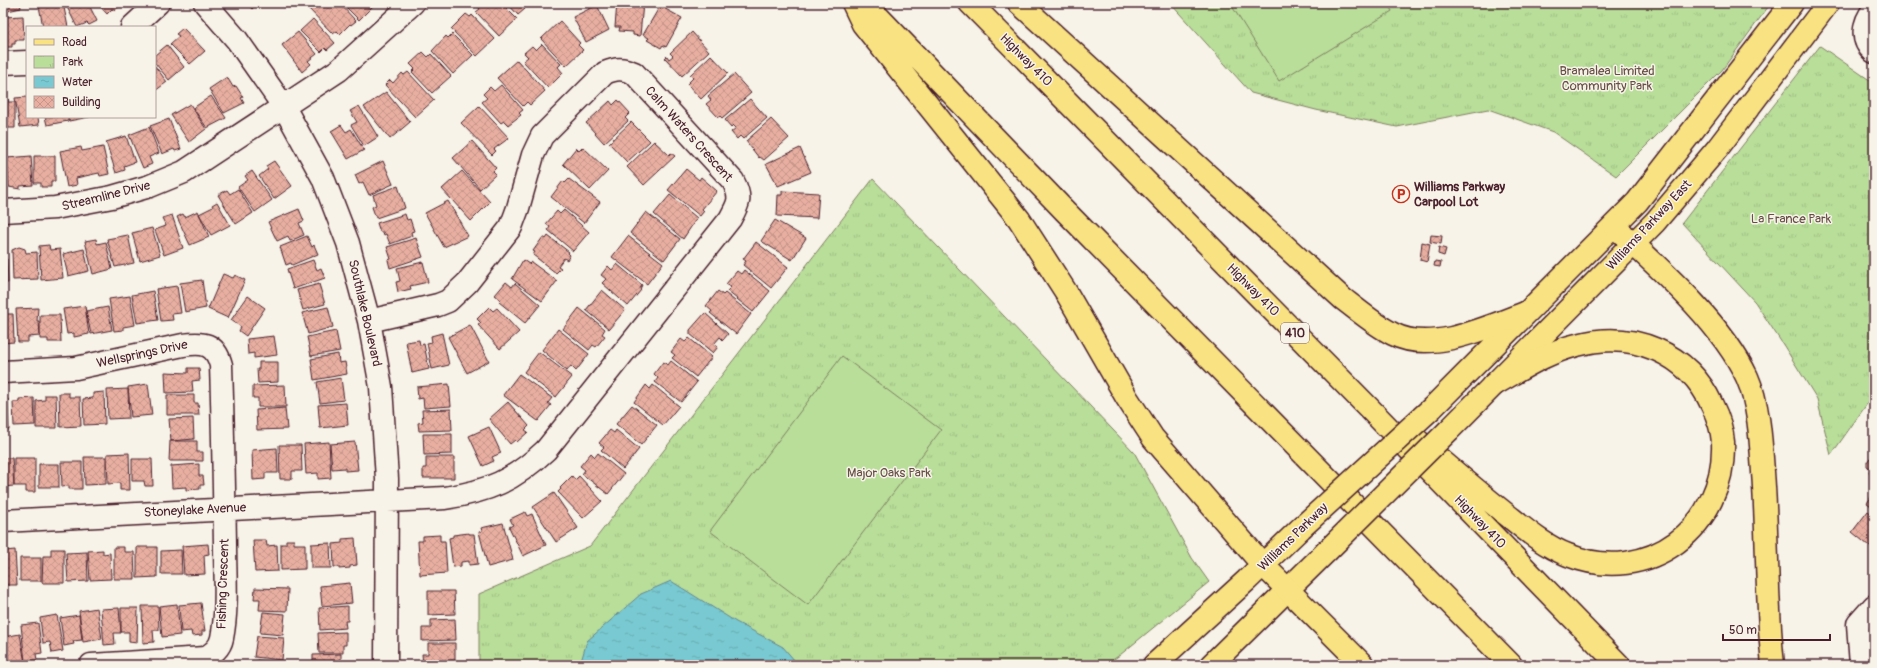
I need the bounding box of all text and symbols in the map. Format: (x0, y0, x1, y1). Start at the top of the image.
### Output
legend (26, 26, 156, 118)
street label: Highway 410 (996, 30, 1056, 90)
text: Road (62, 35, 87, 50)
text: Park (62, 55, 83, 70)
park label: Bramalea Limited Community Park (1559, 63, 1655, 94)
text: Water (62, 75, 93, 90)
street label: Calm Waters Crescent (642, 83, 737, 186)
text: Building (62, 95, 101, 110)
street label: Williams Parkway East (1603, 176, 1696, 274)
street label: Streamline Drive (60, 177, 153, 215)
place label: Williams Parkway Carpool Lot (1414, 179, 1506, 210)
parking icon: Williams Parkway Carpool Lot (1391, 184, 1411, 204)
park label: La France Park (1751, 211, 1832, 227)
street label: Southlake Boulevard (345, 258, 385, 368)
street label: Highway 410 (1223, 260, 1283, 320)
road number: 410 (1281, 323, 1309, 343)
street label: Wellsprings Drive (95, 336, 190, 371)
park label: Major Oaks Park (847, 465, 932, 481)
street label: Highway 410 (1451, 492, 1509, 552)
street label: Stoneylake Avenue (143, 499, 247, 521)
street label: Williams Parkway (1255, 499, 1332, 574)
street label: Fishing Crescent (213, 538, 233, 630)
scale bar (1723, 616, 1830, 642)
text: 50 m (1729, 623, 1757, 638)

